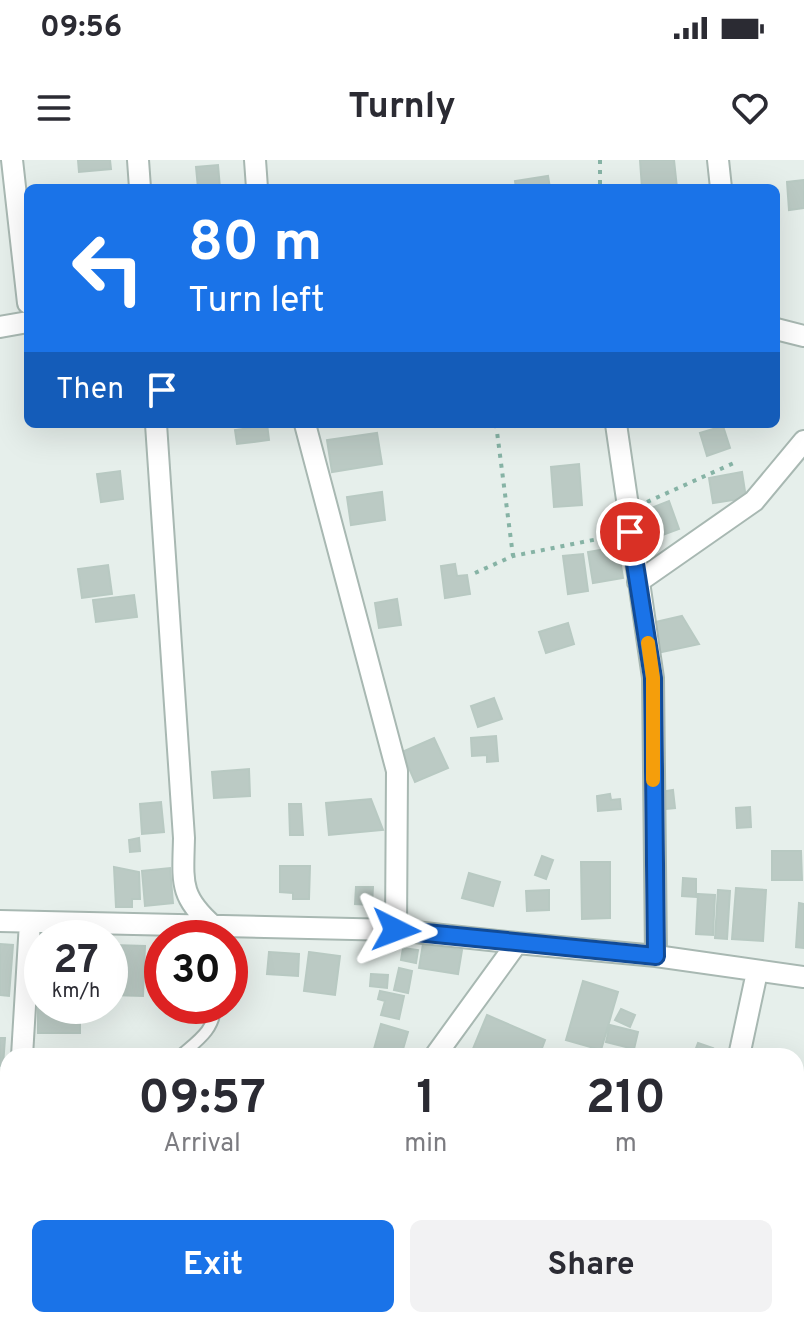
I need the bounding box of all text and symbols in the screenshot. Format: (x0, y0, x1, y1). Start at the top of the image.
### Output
text: 09:56 (40, 10, 122, 47)
text: Turnly (348, 85, 456, 131)
icon: menu (32, 86, 76, 130)
icon: heart (728, 86, 772, 130)
text: 80 m (188, 210, 322, 280)
icon: left (56, 216, 160, 320)
text: Turn left (188, 279, 325, 325)
icon: arrive (140, 368, 184, 412)
text: Then (56, 372, 124, 409)
pin (596, 498, 664, 566)
icon: arrive (608, 510, 652, 554)
position arrow (354, 888, 438, 972)
speed limit sign: 30 (144, 920, 248, 1024)
text: 27 (53, 937, 99, 987)
text: km/h (52, 979, 100, 1005)
text: 09:57 (138, 1070, 266, 1130)
text: 1 (416, 1070, 435, 1130)
text: 210 (586, 1070, 666, 1130)
text: Arrival (163, 1128, 241, 1161)
text: min (404, 1128, 447, 1161)
text: m (615, 1128, 637, 1161)
button: Exit (32, 1220, 394, 1312)
button: Share (410, 1220, 772, 1312)

